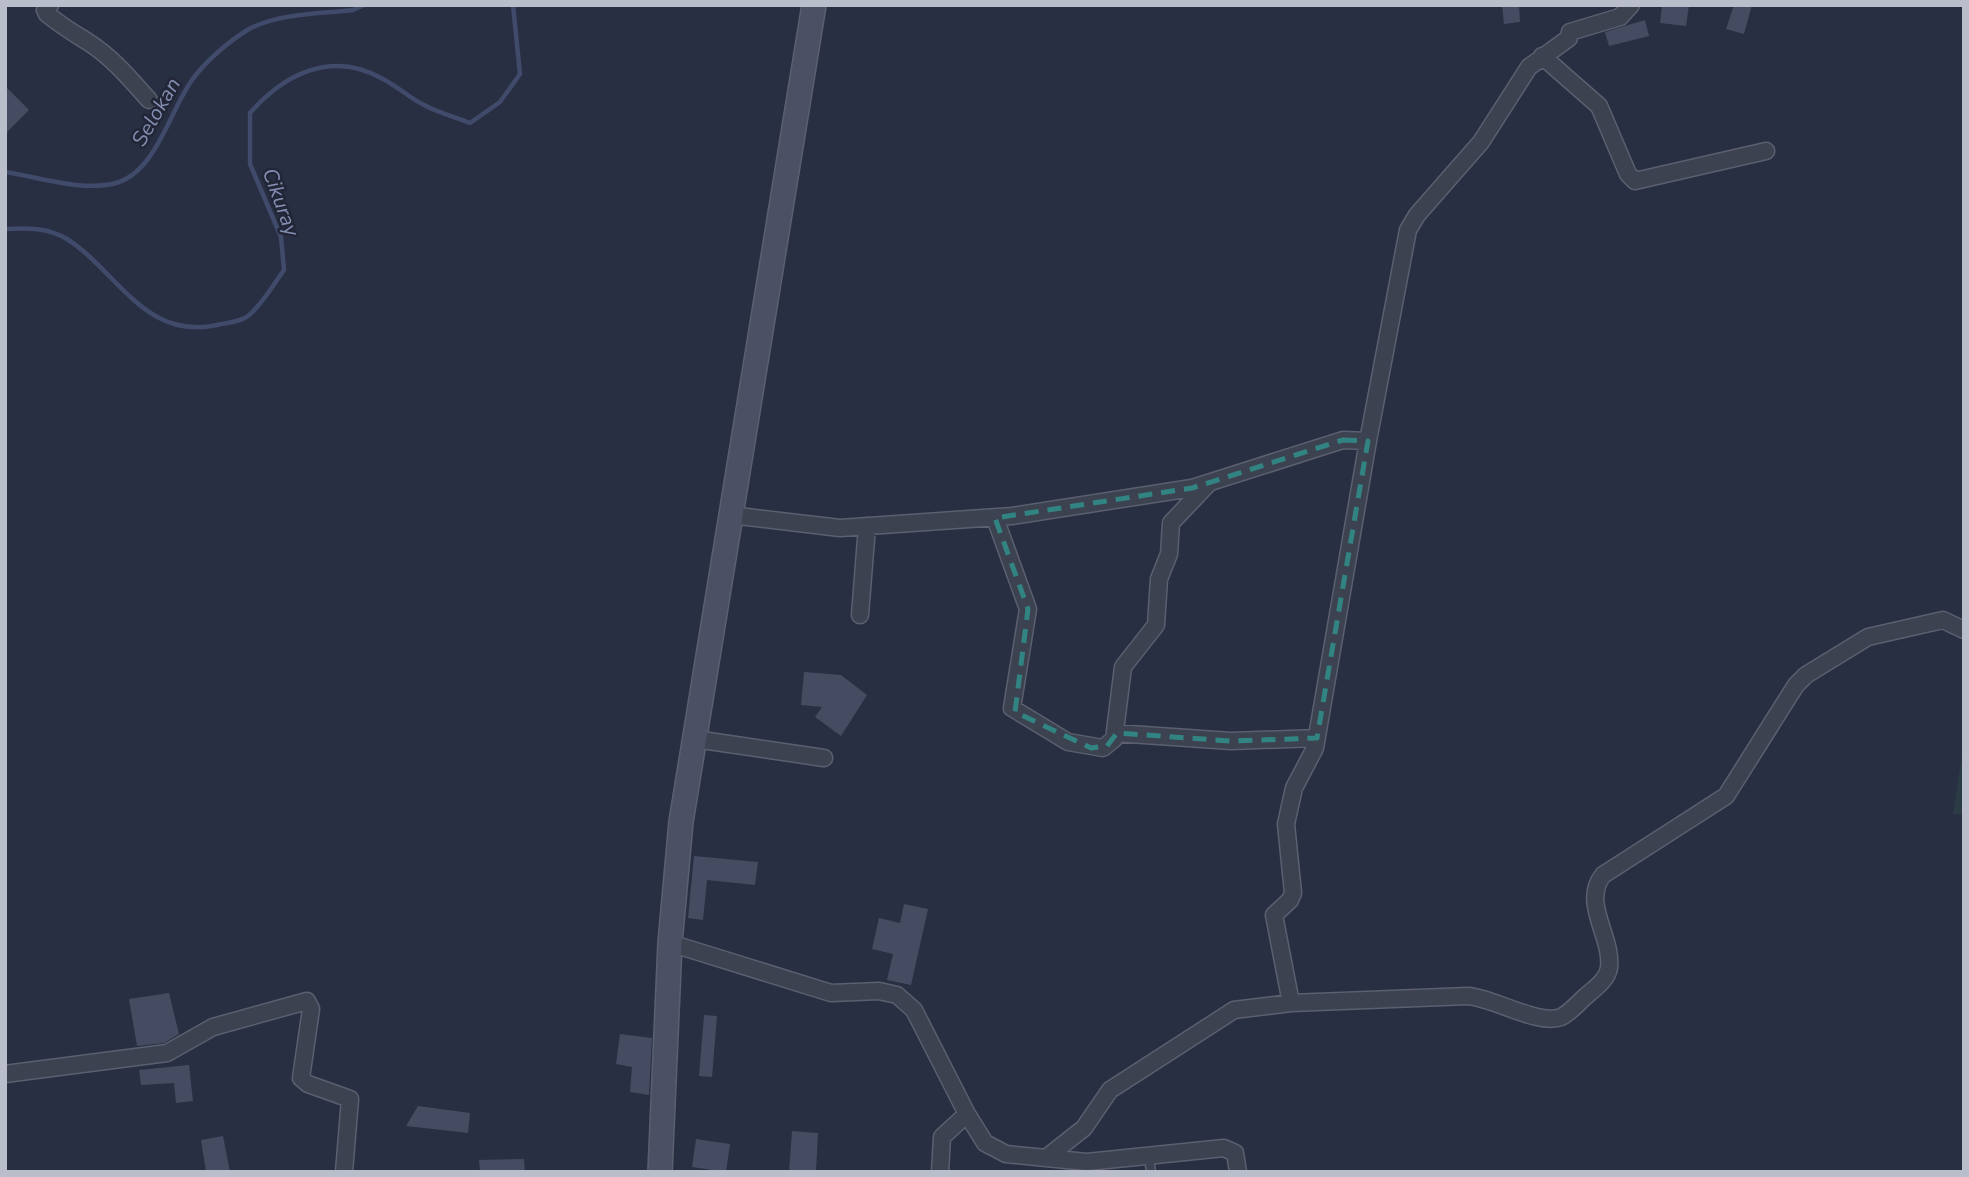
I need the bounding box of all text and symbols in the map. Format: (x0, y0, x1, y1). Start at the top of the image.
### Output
water label: Selokan (125, 72, 187, 152)
water label: Cikuray (256, 164, 307, 241)

